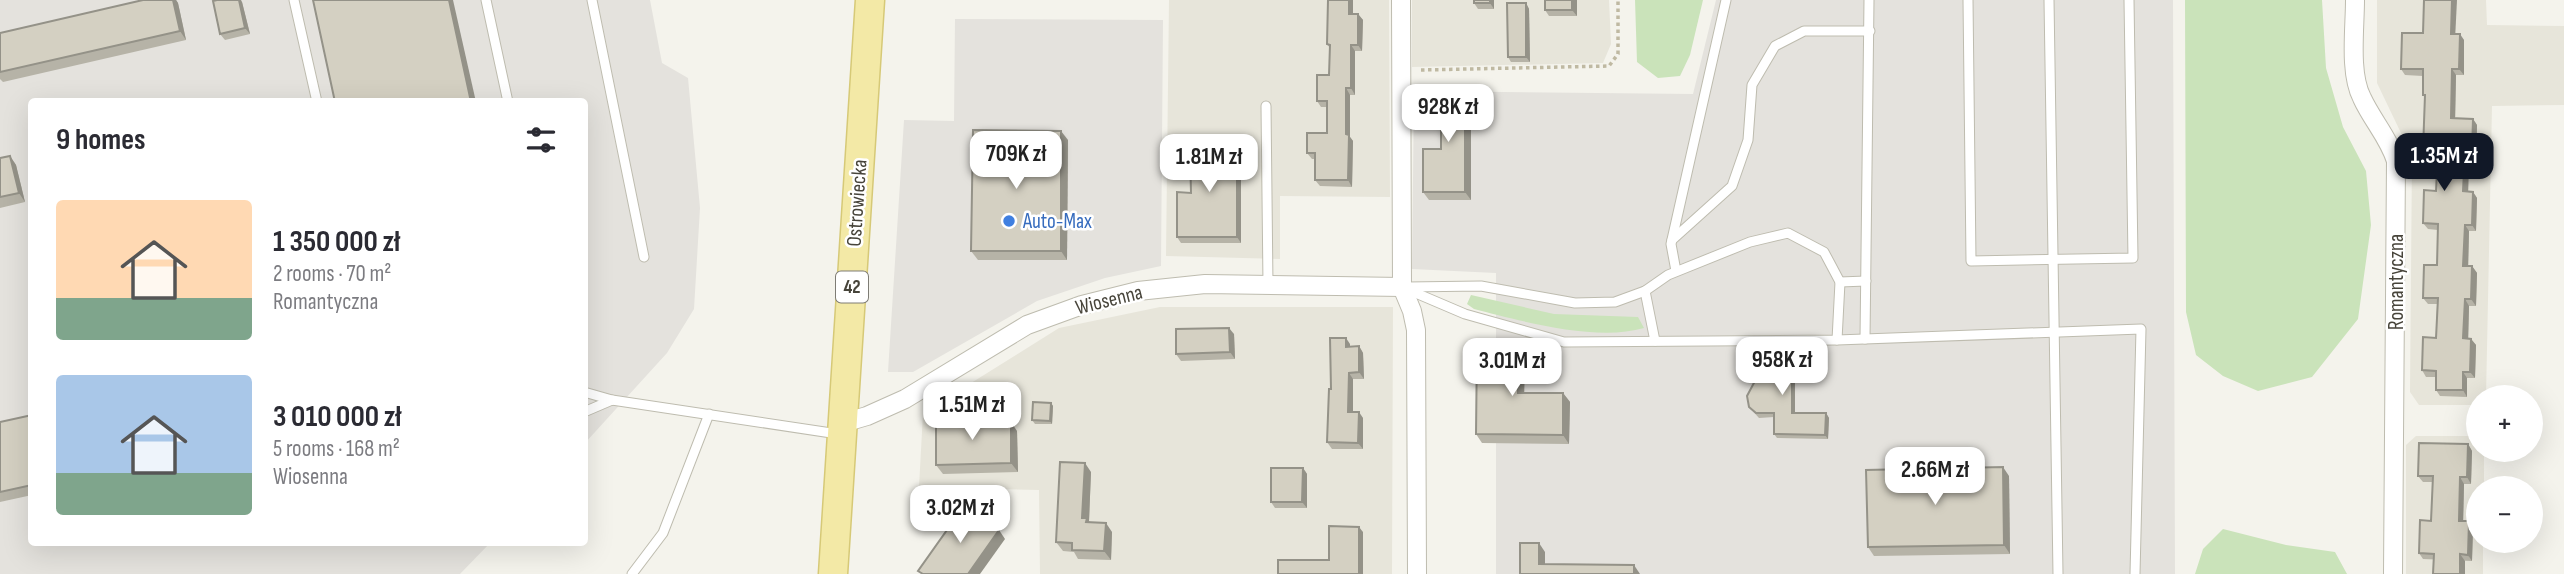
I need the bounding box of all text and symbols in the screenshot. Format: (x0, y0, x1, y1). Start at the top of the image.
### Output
pin: 928K zł (1383, 85, 1513, 144)
text: 928K zł (1418, 93, 1478, 121)
icon: filters (522, 121, 560, 159)
text: 9 homes (56, 122, 146, 158)
pin: 709K zł (951, 132, 1081, 191)
pin: 1.81M zł (1137, 134, 1281, 194)
pin: 1.35M zł (2372, 134, 2516, 193)
text: 709K zł (986, 140, 1046, 168)
text: 1.35M zł (2411, 142, 2477, 170)
text: 1.81M zł (1176, 143, 1242, 171)
street label: Ostrowiecka (841, 159, 873, 247)
place label: Auto-Max (1022, 209, 1092, 234)
marker: Auto-Max (1001, 213, 1017, 229)
text: 1 350 000 zł (273, 224, 400, 260)
icon: home (112, 228, 196, 312)
street label: Romantyczna (2384, 234, 2409, 330)
text: 2 rooms · 70 m² (273, 260, 391, 288)
road number: 42 (836, 272, 868, 302)
street label: Wiosenna (1073, 280, 1145, 320)
text: Romantyczna (273, 288, 378, 316)
pin: 3.01M zł (1440, 338, 1584, 398)
pin: 958K zł (1717, 338, 1847, 397)
text: 958K zł (1752, 346, 1812, 374)
text: 3.01M zł (1479, 347, 1545, 375)
pin: 1.51M zł (900, 382, 1044, 442)
map controls (2466, 385, 2543, 553)
button: + (2466, 385, 2543, 462)
text: 1.51M zł (939, 391, 1005, 419)
text: 3 010 000 zł (273, 399, 401, 435)
icon: home (112, 403, 196, 487)
text: 5 rooms · 168 m² (273, 435, 400, 463)
pin: 2.66M zł (1863, 448, 2007, 507)
text: 2.66M zł (1901, 456, 1969, 484)
text: Wiosenna (273, 463, 348, 491)
button: − (2466, 476, 2543, 553)
pin: 3.02M zł (888, 486, 1032, 545)
text: 3.02M zł (926, 494, 994, 522)

